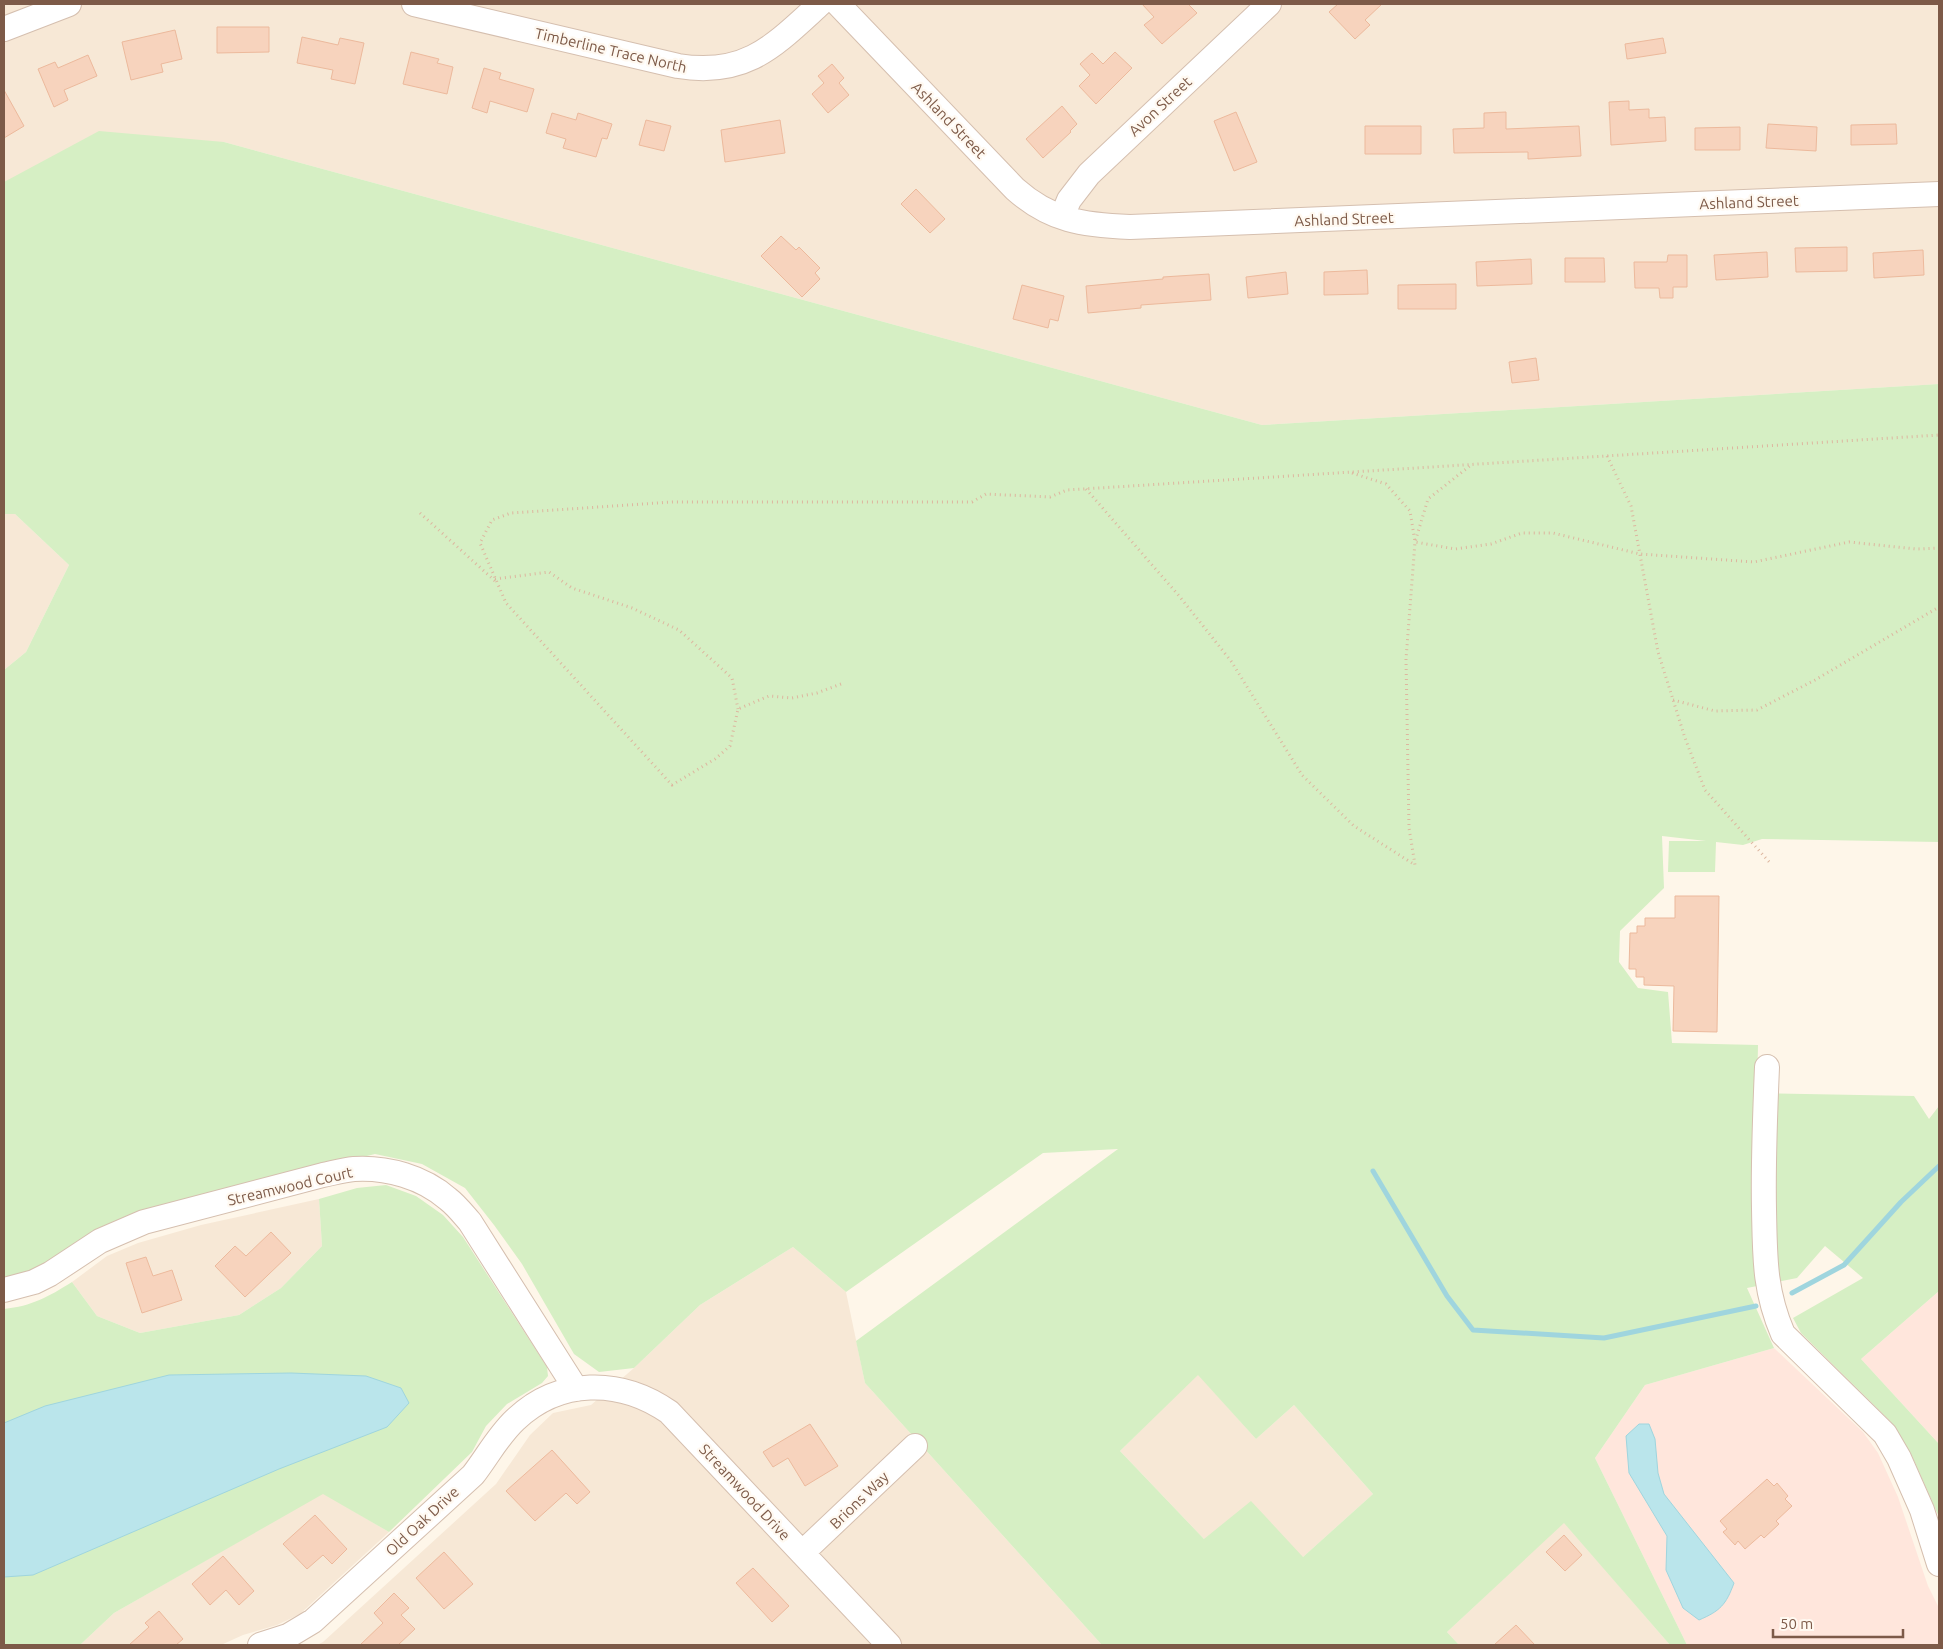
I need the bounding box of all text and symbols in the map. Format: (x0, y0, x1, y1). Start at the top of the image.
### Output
street label: Timberline Trace North (533, 24, 689, 76)
street label: Avon Street (1125, 73, 1195, 139)
street label: Ashland Street (908, 78, 990, 162)
street label: Ashland Street (1699, 192, 1799, 212)
street label: Ashland Street (1294, 209, 1394, 229)
street label: Streamwood Court (226, 1163, 354, 1209)
street label: Streamwood Drive (696, 1440, 794, 1544)
street label: Brions Way (826, 1468, 892, 1532)
street label: Old Oak Drive (382, 1483, 462, 1559)
scale bar (1773, 1606, 1903, 1638)
text: 50 m (1780, 1615, 1813, 1632)

